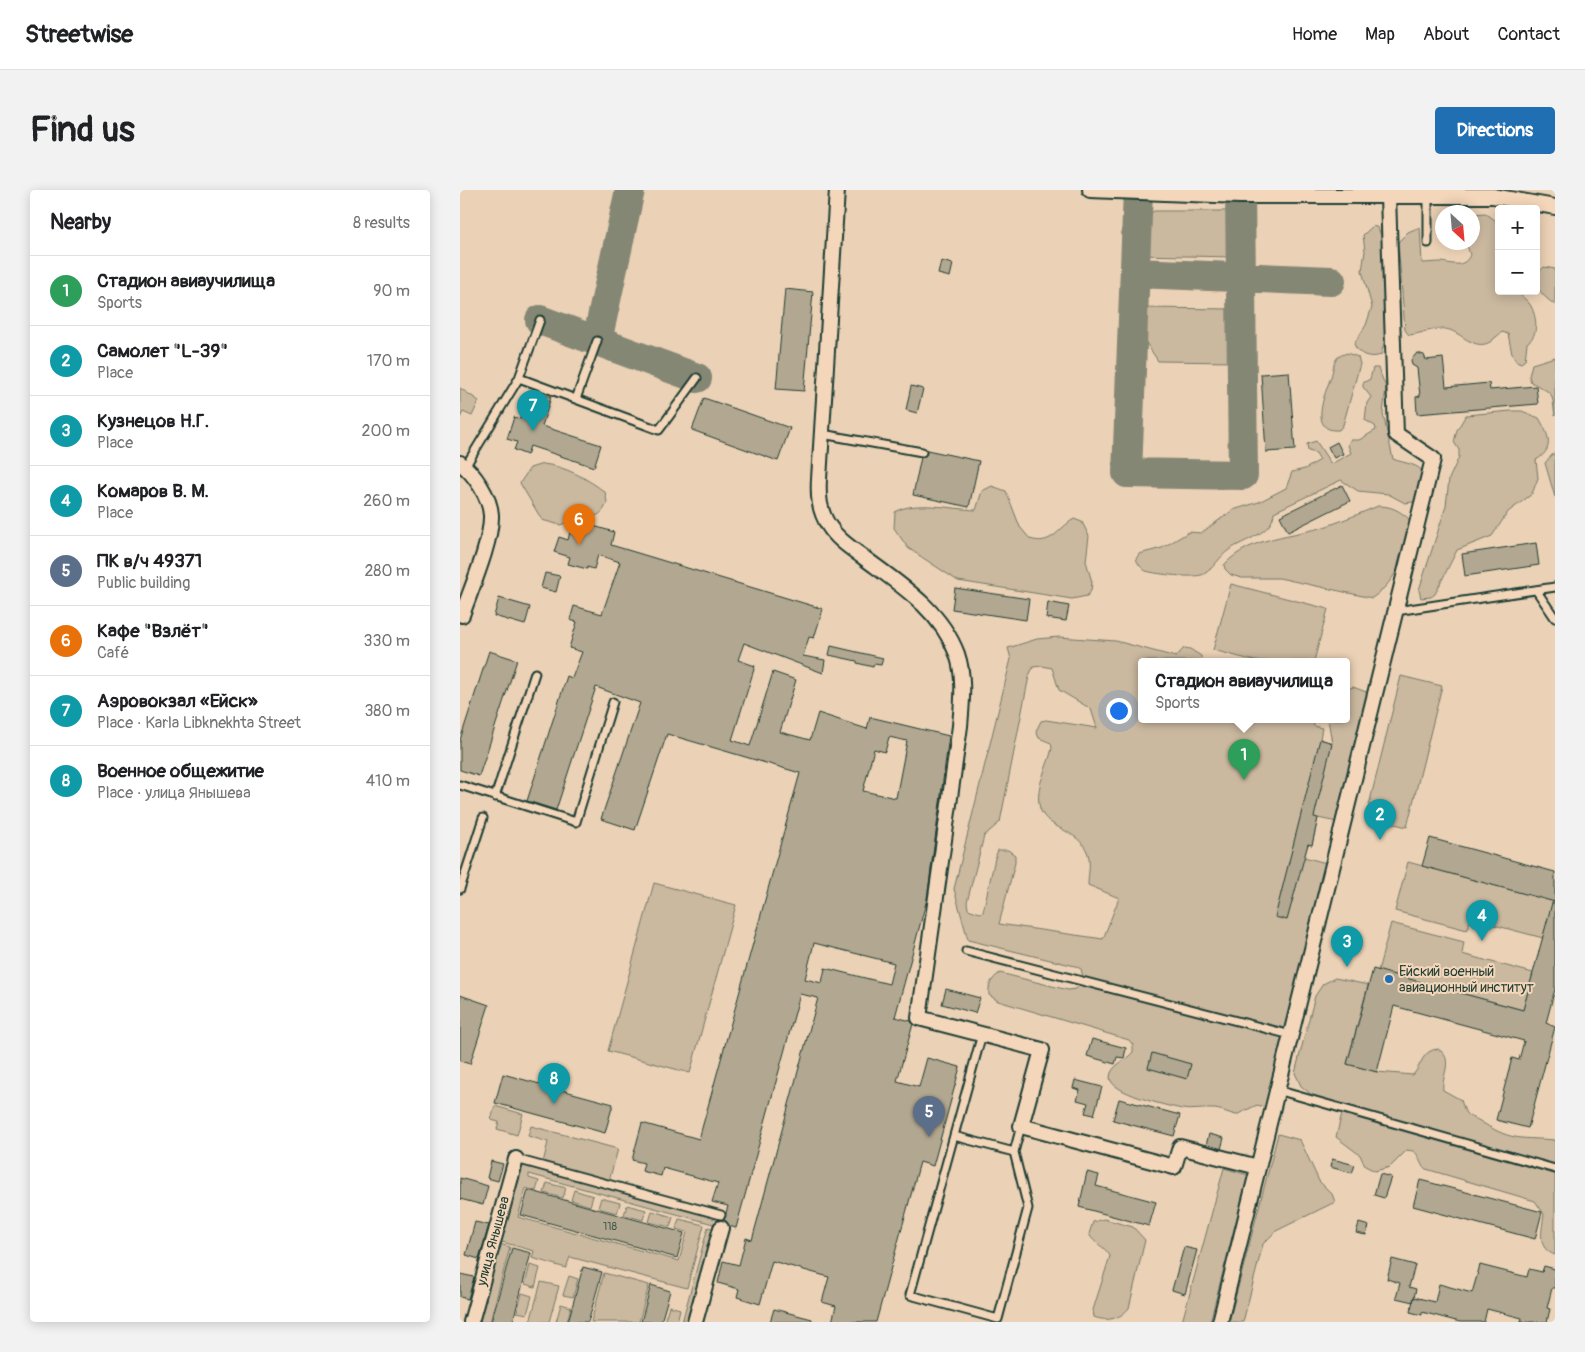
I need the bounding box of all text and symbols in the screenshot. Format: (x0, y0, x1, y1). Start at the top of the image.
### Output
text: Streetwise (25, 20, 133, 49)
text: Home (1292, 23, 1337, 46)
text: Map (1365, 23, 1395, 46)
text: About (1423, 23, 1469, 46)
text: Contact (1497, 23, 1560, 46)
button: Directions (1435, 107, 1555, 154)
text: Find us (30, 108, 135, 152)
north arrow (1435, 205, 1480, 250)
map controls (1495, 205, 1540, 295)
button: + (1495, 205, 1540, 250)
text: Nearby (50, 209, 111, 236)
text: 8 results (353, 213, 410, 233)
button: − (1495, 250, 1540, 295)
text: Стадион авиаучилища (97, 269, 275, 293)
text: 1 (63, 281, 69, 301)
text: 90 m (373, 281, 410, 301)
text: Sports (97, 293, 142, 313)
text: Самолет "L-39" (97, 339, 228, 363)
text: 2 (62, 351, 70, 371)
text: 170 m (367, 351, 410, 371)
text: Place (97, 363, 133, 383)
pin: 7 (517, 390, 549, 431)
text: Кузнецов Н.Г. (97, 409, 209, 433)
text: 3 (62, 421, 70, 441)
text: 200 m (362, 421, 410, 441)
text: Place (97, 433, 133, 453)
text: Комаров В. М. (97, 479, 209, 503)
text: 4 (61, 491, 71, 511)
text: 260 m (363, 491, 410, 511)
text: Place (97, 503, 133, 523)
pin: 6 (563, 504, 595, 545)
text: ПК в/ч 49371 (97, 549, 202, 573)
text: 5 (62, 561, 70, 581)
text: 280 m (364, 561, 410, 581)
text: Public building (97, 573, 190, 593)
text: Кафе "Взлёт" (97, 619, 209, 643)
text: 6 (61, 631, 71, 651)
text: 330 m (364, 631, 410, 651)
text: Café (97, 643, 129, 663)
popup (1138, 658, 1350, 723)
text: Стадион авиаучилища (1155, 669, 1333, 693)
text: Аэровокзал «Ейск» (97, 689, 258, 713)
text: Sports (1155, 693, 1200, 713)
your location (1106, 698, 1132, 724)
text: 7 (62, 701, 70, 721)
text: 380 m (364, 701, 410, 721)
text: Place · Karla Libknekhta Street (97, 713, 301, 733)
pin: 1 (1228, 739, 1260, 780)
text: Военное общежитие (97, 759, 264, 783)
text: 8 (62, 771, 70, 791)
text: 410 m (366, 771, 410, 791)
text: Place · улица Янышева (97, 783, 251, 803)
pin: 2 (1364, 799, 1396, 840)
pin: 4 (1466, 900, 1498, 941)
pin: 3 (1331, 926, 1363, 967)
place label: Ейский военный авиационный институт (1399, 963, 1534, 996)
marker: Ейский военный авиационный институт (1383, 973, 1395, 985)
pin: 8 (538, 1063, 570, 1104)
pin: 5 (913, 1096, 945, 1137)
street label: улица Янышева (473, 1194, 513, 1289)
house number: 118 (603, 1220, 618, 1233)

